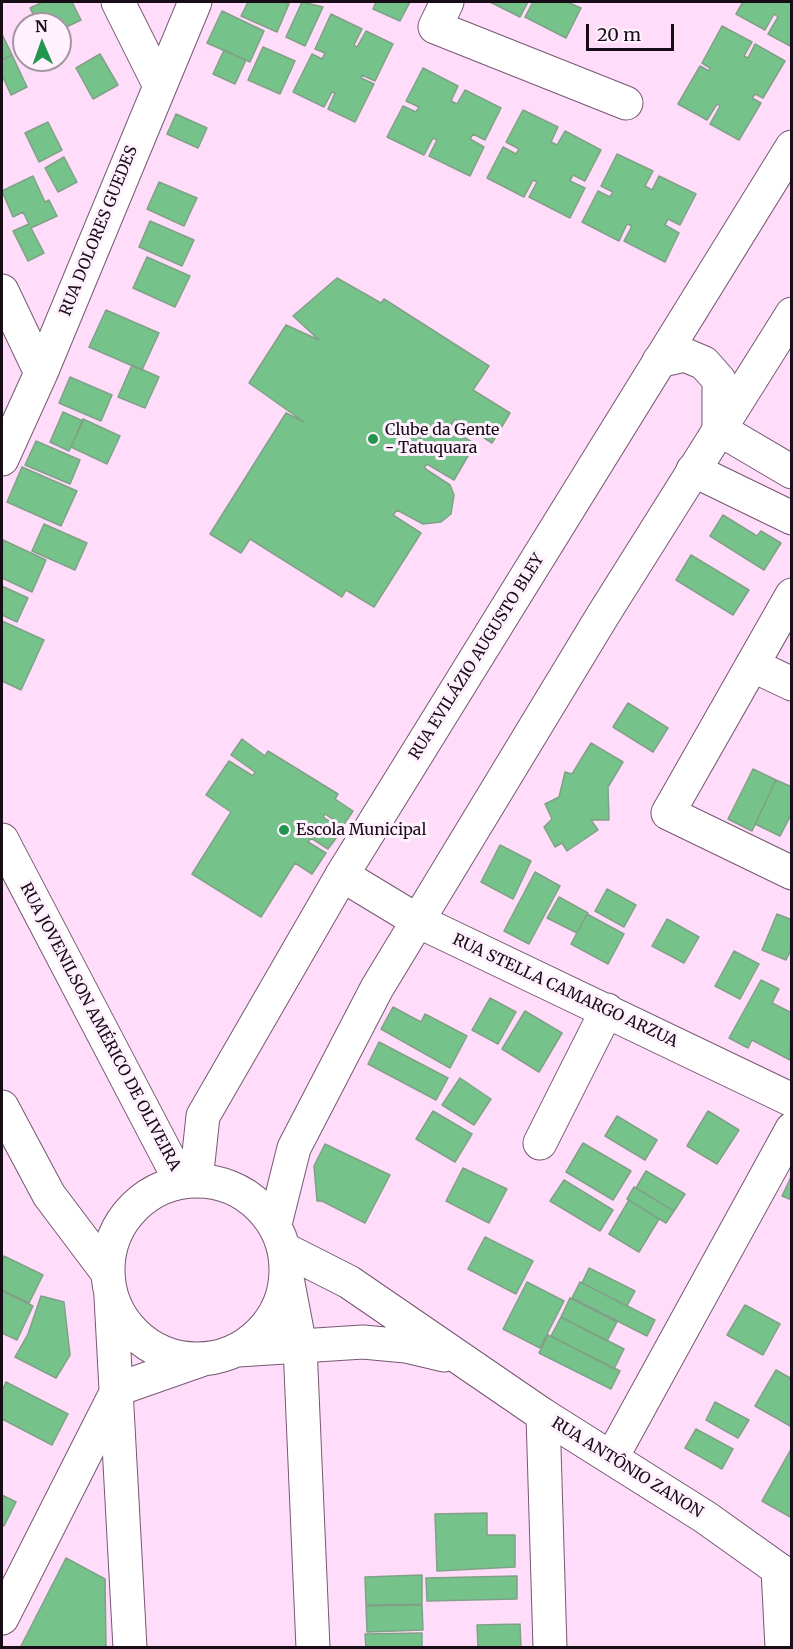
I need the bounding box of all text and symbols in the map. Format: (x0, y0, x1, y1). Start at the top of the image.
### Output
north arrow (12, 12, 72, 72)
scale bar (589, 12, 678, 50)
text: N (35, 16, 48, 36)
text: 20 m (597, 23, 641, 46)
street label: RUA DOLORES GUEDES (56, 143, 142, 319)
place label: Clube da Gente - Tatuquara (385, 420, 499, 458)
marker: Clube da Gente - Tatuquara (366, 432, 380, 446)
street label: RUA EVILÁZIO AUGUSTO BLEY (405, 550, 549, 764)
place label: Escola Municipal (296, 820, 427, 840)
marker: Escola Municipal (277, 823, 291, 837)
street label: RUA JOVENILSON AMÉRICO DE OLIVEIRA (16, 880, 184, 1174)
street label: RUA STELLA CAMARGO ARZUA (449, 930, 681, 1052)
street label: RUA ANTÔNIO ZANON (548, 1414, 706, 1522)

